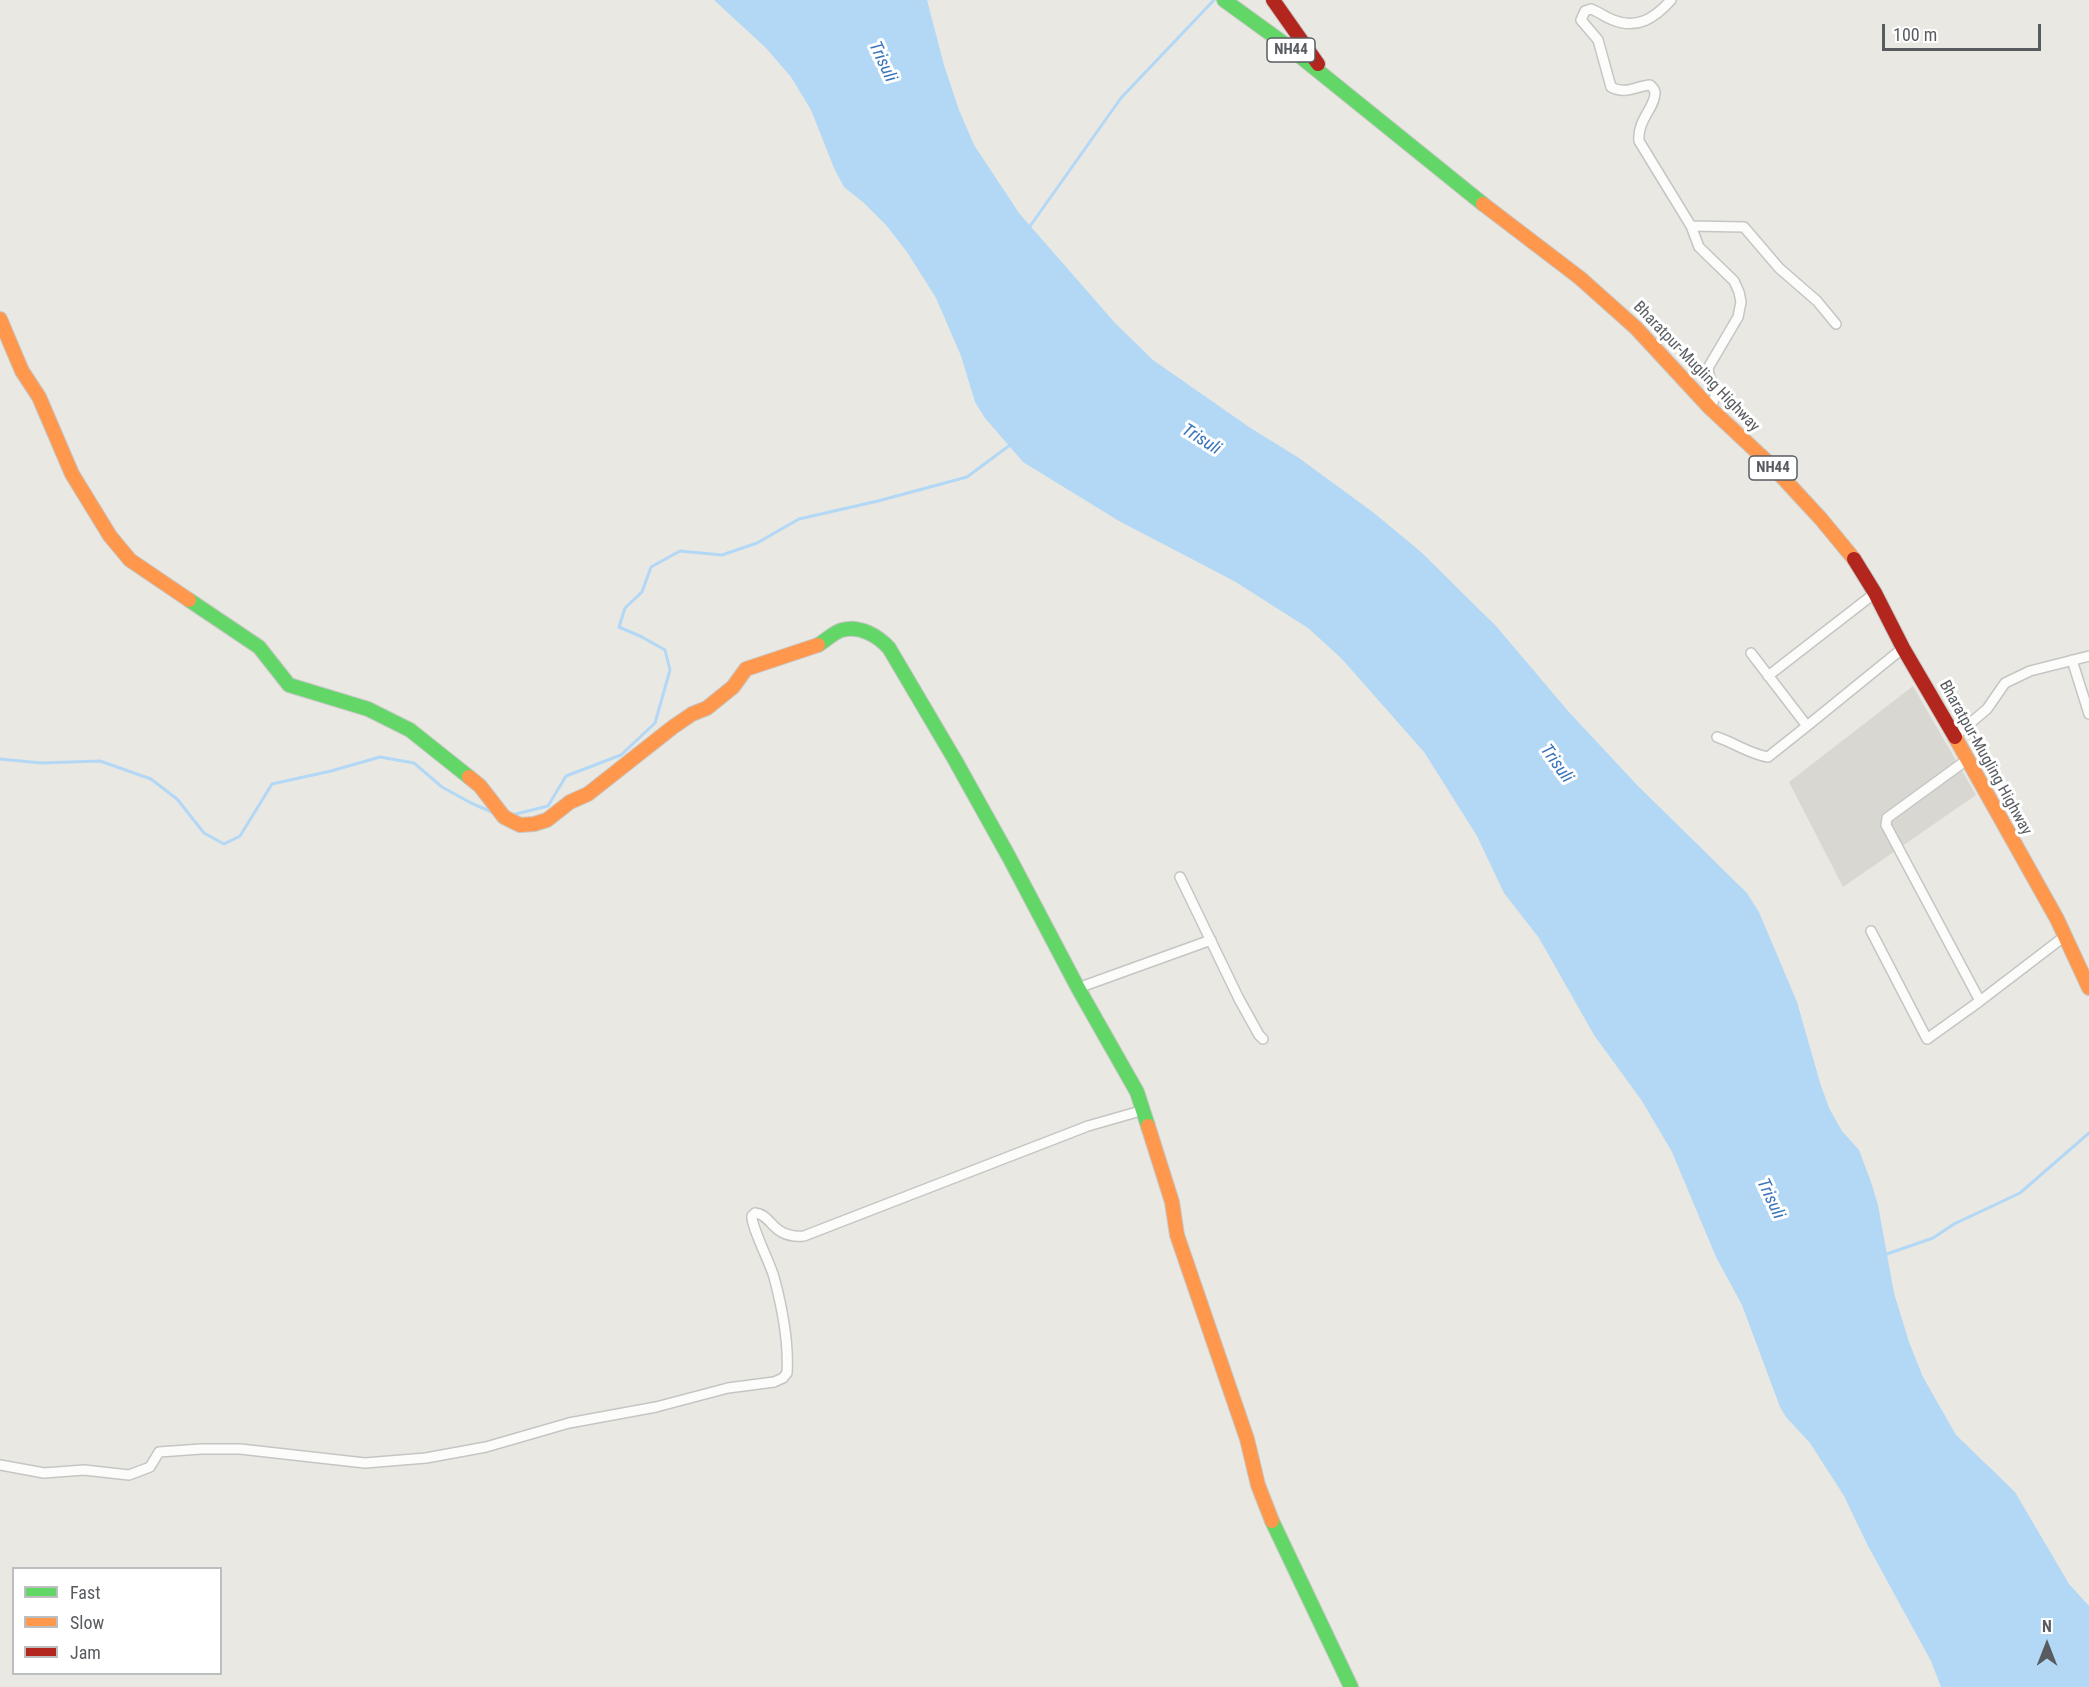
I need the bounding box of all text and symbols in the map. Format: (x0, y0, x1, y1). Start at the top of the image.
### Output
scale bar (1885, 12, 2044, 50)
text: 100 m (1893, 24, 1937, 45)
water label: Trisuli (863, 38, 901, 86)
road number: NH44 (1267, 38, 1315, 62)
street label: Bharatpur-Mugling Highway (1629, 298, 1763, 436)
water label: Trisuli (1177, 420, 1225, 460)
road number: NH44 (1749, 456, 1797, 480)
street label: Bharatpur-Mugling Highway (1934, 677, 2036, 839)
water label: Trisuli (1535, 741, 1577, 787)
water label: Trisuli (1751, 1175, 1789, 1223)
legend (12, 1567, 222, 1675)
text: Fast (70, 1582, 101, 1603)
text: Slow (70, 1612, 104, 1633)
north arrow (2017, 1615, 2077, 1675)
text: N (2042, 1617, 2052, 1636)
text: Jam (70, 1642, 101, 1663)

